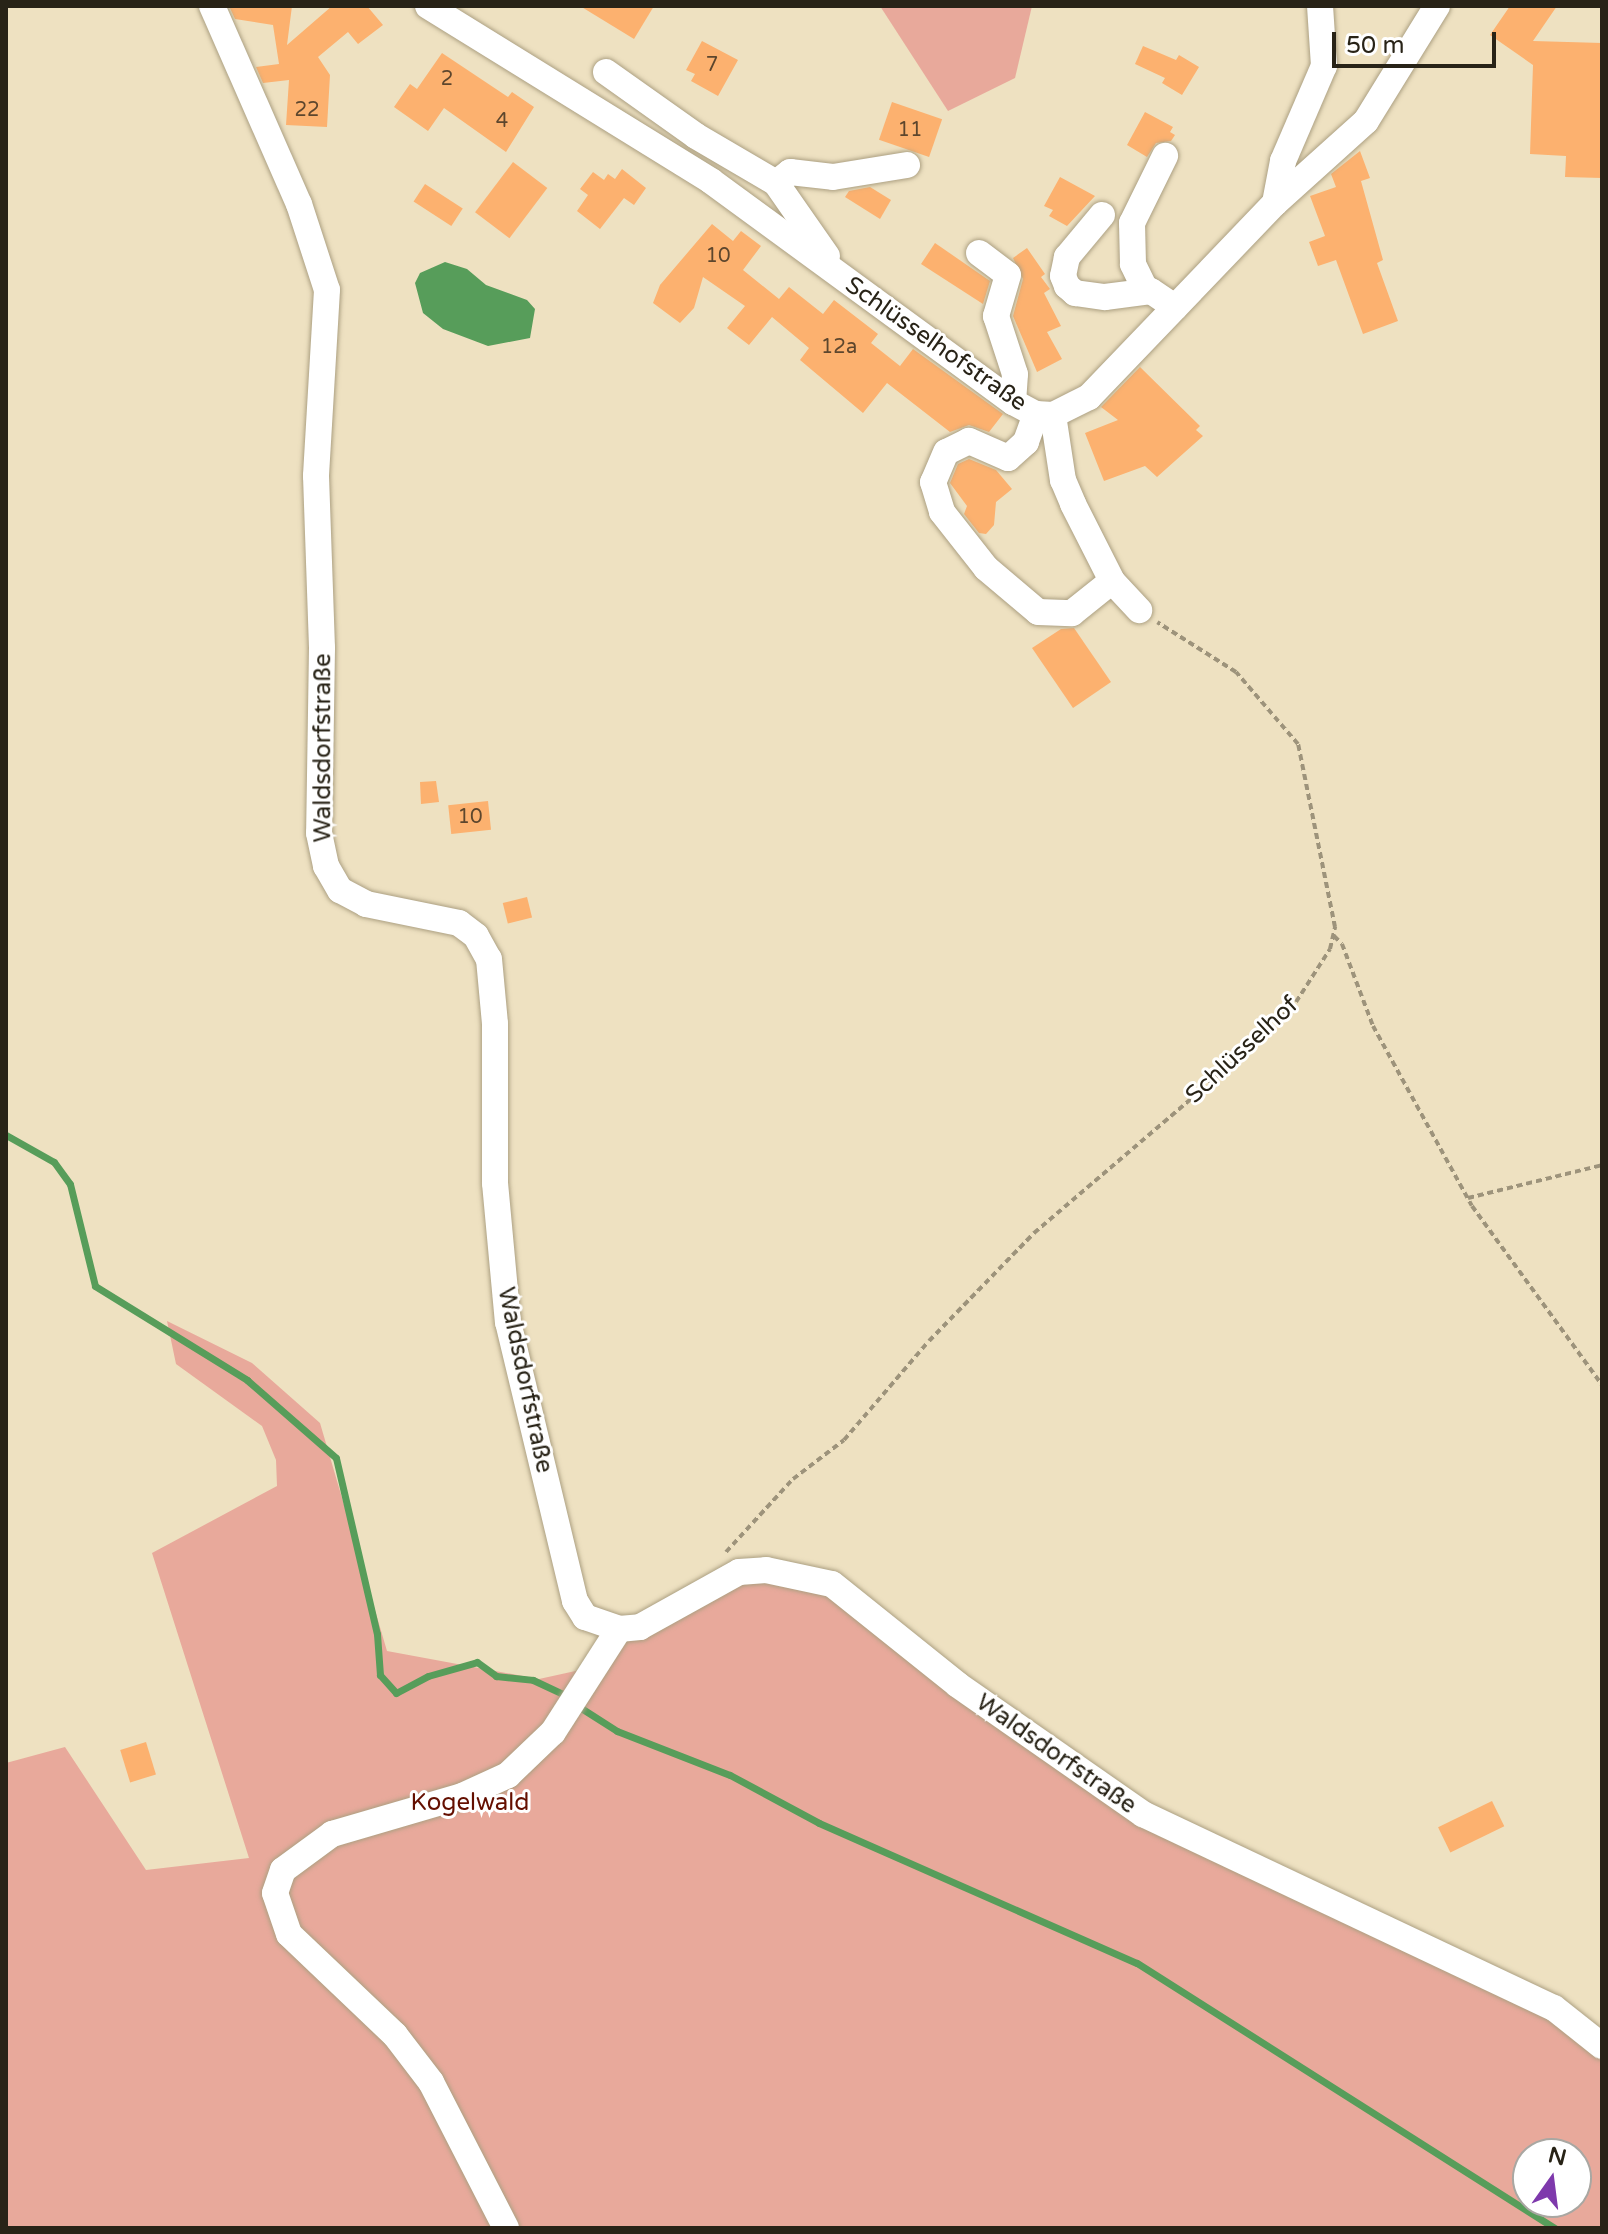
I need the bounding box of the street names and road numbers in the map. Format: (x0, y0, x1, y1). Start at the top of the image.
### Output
street label: Schlüsselhofstraße (840, 271, 1032, 417)
street label: Waldsdorfstraße (309, 654, 337, 842)
street label: Schlüsselhof (1180, 990, 1304, 1110)
street label: Waldsdorfstraße (491, 1285, 559, 1475)
street label: Waldsdorfstraße (970, 1688, 1142, 1820)

